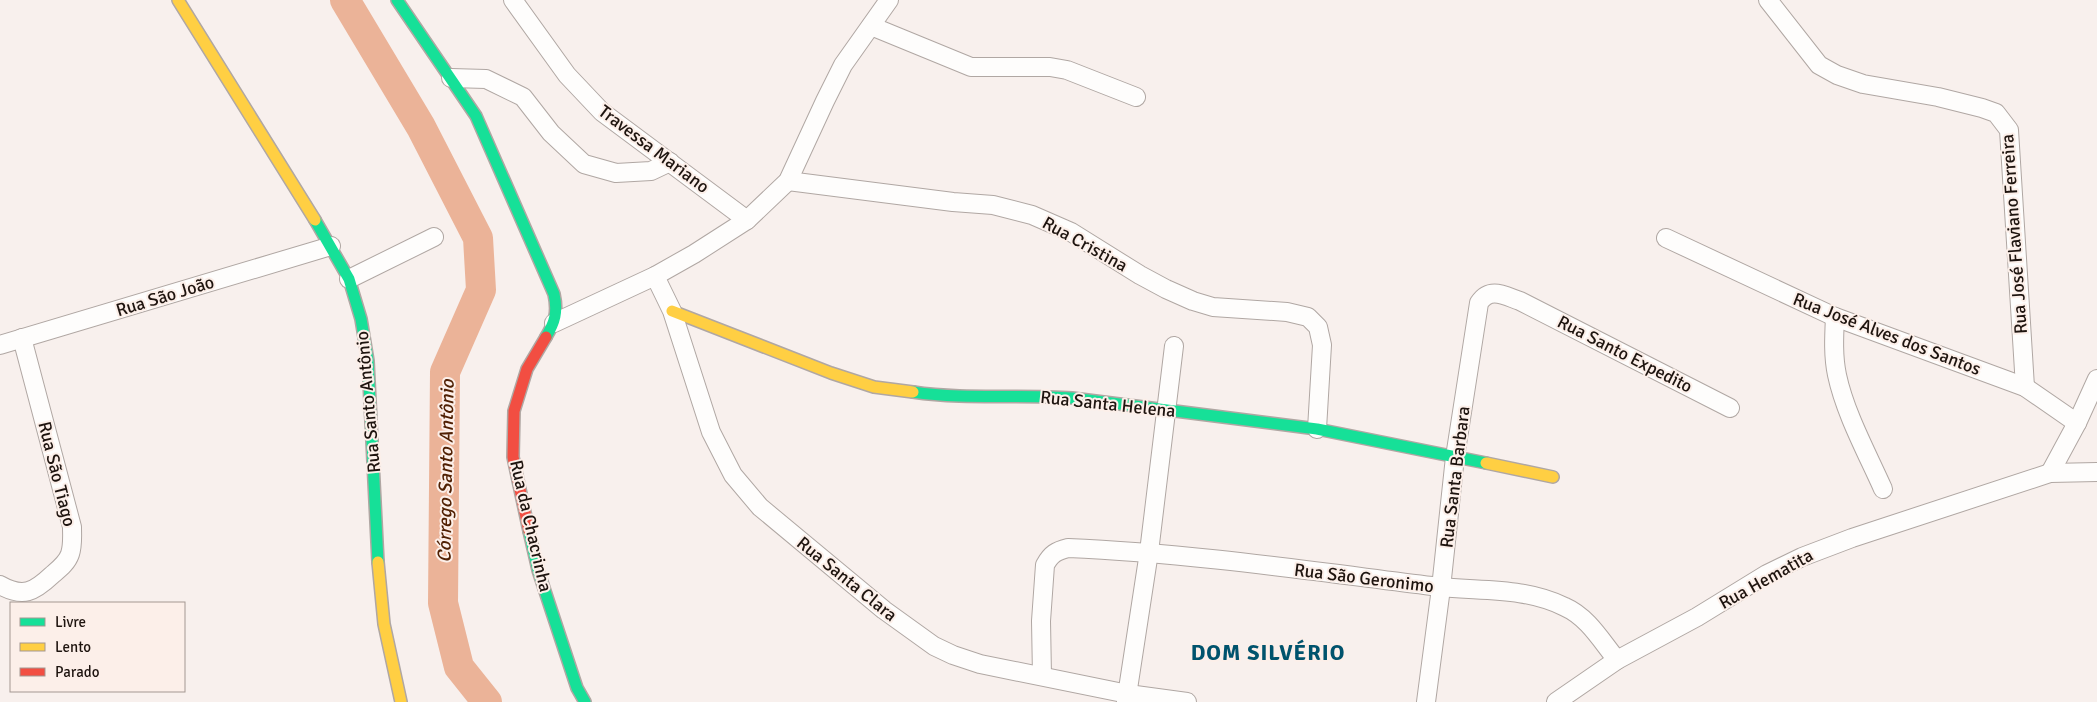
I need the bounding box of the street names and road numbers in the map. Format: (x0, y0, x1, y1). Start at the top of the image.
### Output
street label: Travessa Mariano (594, 100, 714, 198)
street label: Rua José Flaviano Ferreira (1996, 133, 2032, 335)
street label: Rua Cristina (1038, 212, 1132, 276)
street label: Rua São João (113, 271, 217, 321)
street label: Rua José Alves dos Santos (1790, 288, 1984, 380)
street label: Rua Santo Expedito (1554, 310, 1696, 398)
street label: Rua Santo Antônio (351, 330, 385, 474)
street label: Rua Santa Helena (1039, 386, 1177, 422)
street label: Rua Santa Barbara (1435, 405, 1475, 549)
street label: Rua São Tiago (33, 419, 81, 529)
street label: Rua da Chacrinha (505, 458, 557, 594)
street label: Rua Santa Clara (792, 532, 902, 626)
street label: Rua Hematita (1715, 544, 1817, 614)
street label: Rua São Geronimo (1293, 559, 1435, 597)

